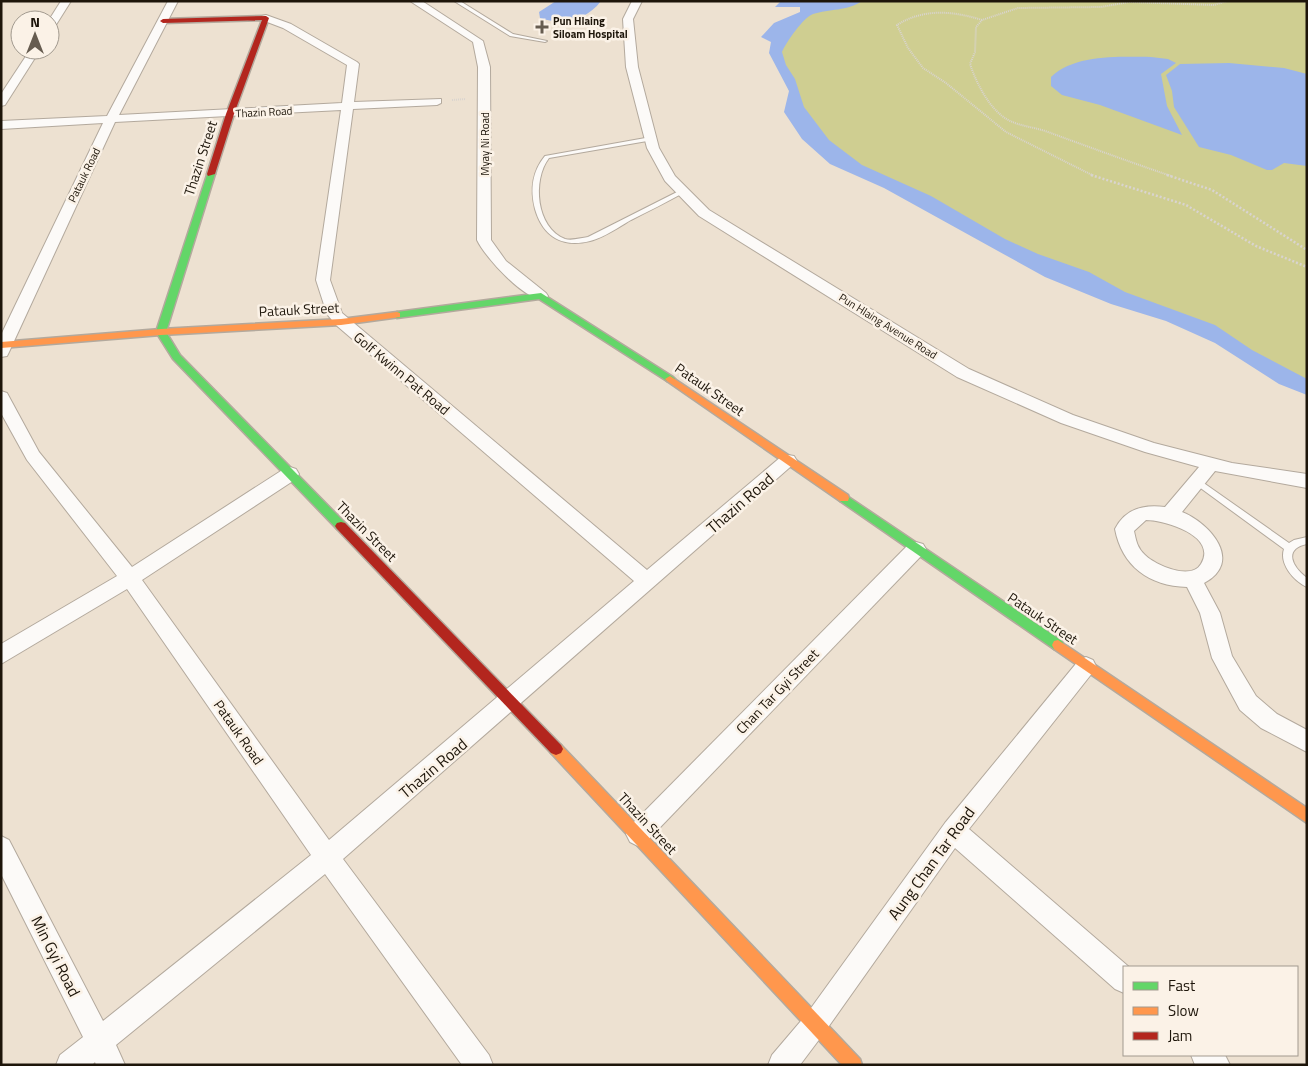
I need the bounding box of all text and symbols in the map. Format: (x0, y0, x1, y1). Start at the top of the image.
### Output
north arrow (10, 10, 60, 60)
text: N (30, 11, 40, 32)
place label: Pun Hlaing Siloam Hospital (553, 13, 628, 42)
marker: Pun Hlaing Siloam Hospital (535, 20, 549, 34)
street label: Thazin Road (235, 103, 293, 121)
street label: Myay Ni Road (477, 112, 493, 176)
street label: Thazin Street (178, 118, 222, 198)
street label: Patauk Road (64, 145, 104, 205)
street label: Pun Hlaing Avenue Road (836, 289, 940, 363)
street label: Patauk Street (258, 296, 340, 322)
street label: Golf Kwinn Pat Road (349, 326, 455, 420)
street label: Patauk Street (671, 357, 749, 421)
street label: Thazin Road (701, 467, 779, 539)
street label: Thazin Street (332, 496, 402, 566)
street label: Patauk Street (1004, 587, 1082, 649)
street label: Chan Tar Gyi Street (731, 644, 823, 738)
street label: Patauk Road (209, 695, 269, 769)
street label: Thazin Road (394, 732, 472, 804)
street label: Thazin Street (614, 787, 682, 859)
street label: Aung Chan Tar Road (882, 802, 980, 924)
street label: Min Gyi Road (25, 911, 87, 1001)
legend (1123, 966, 1298, 1056)
text: Fast (1168, 974, 1196, 997)
text: Slow (1168, 999, 1199, 1022)
text: Jam (1168, 1024, 1192, 1047)

